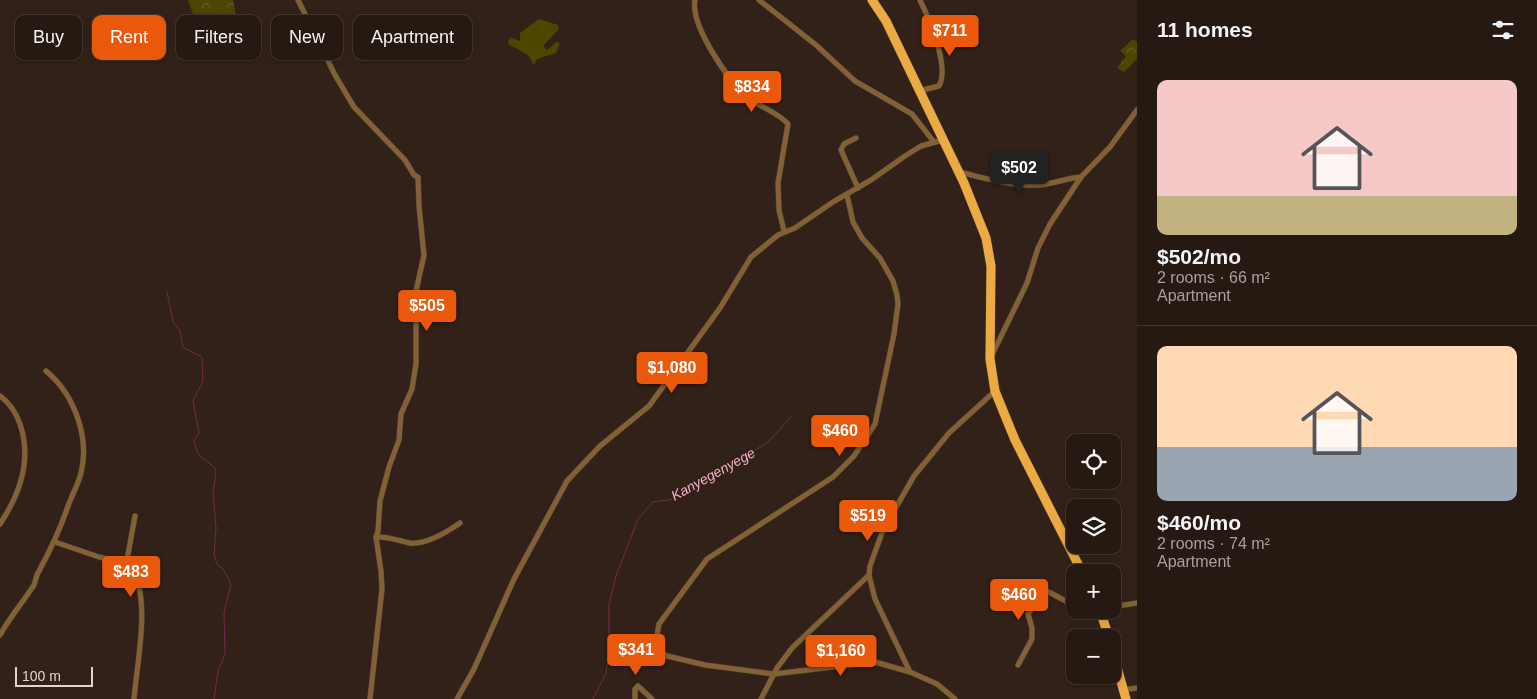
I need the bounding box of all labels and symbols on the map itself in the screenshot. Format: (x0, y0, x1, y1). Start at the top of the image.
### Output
pin: $711 (920, 15, 980, 57)
pin: $834 (722, 70, 782, 113)
pin: $502 (989, 152, 1049, 194)
pin: $505 (397, 290, 457, 332)
pin: $1,080 (631, 352, 713, 394)
pin: $460 (810, 414, 870, 457)
water label: Kanyegenyege (668, 444, 758, 504)
pin: $519 (838, 500, 898, 542)
pin: $483 (101, 556, 161, 598)
pin: $460 (989, 578, 1049, 621)
pin: $341 (606, 634, 666, 676)
pin: $1,160 (800, 634, 882, 677)
scale bar (15, 664, 92, 687)

